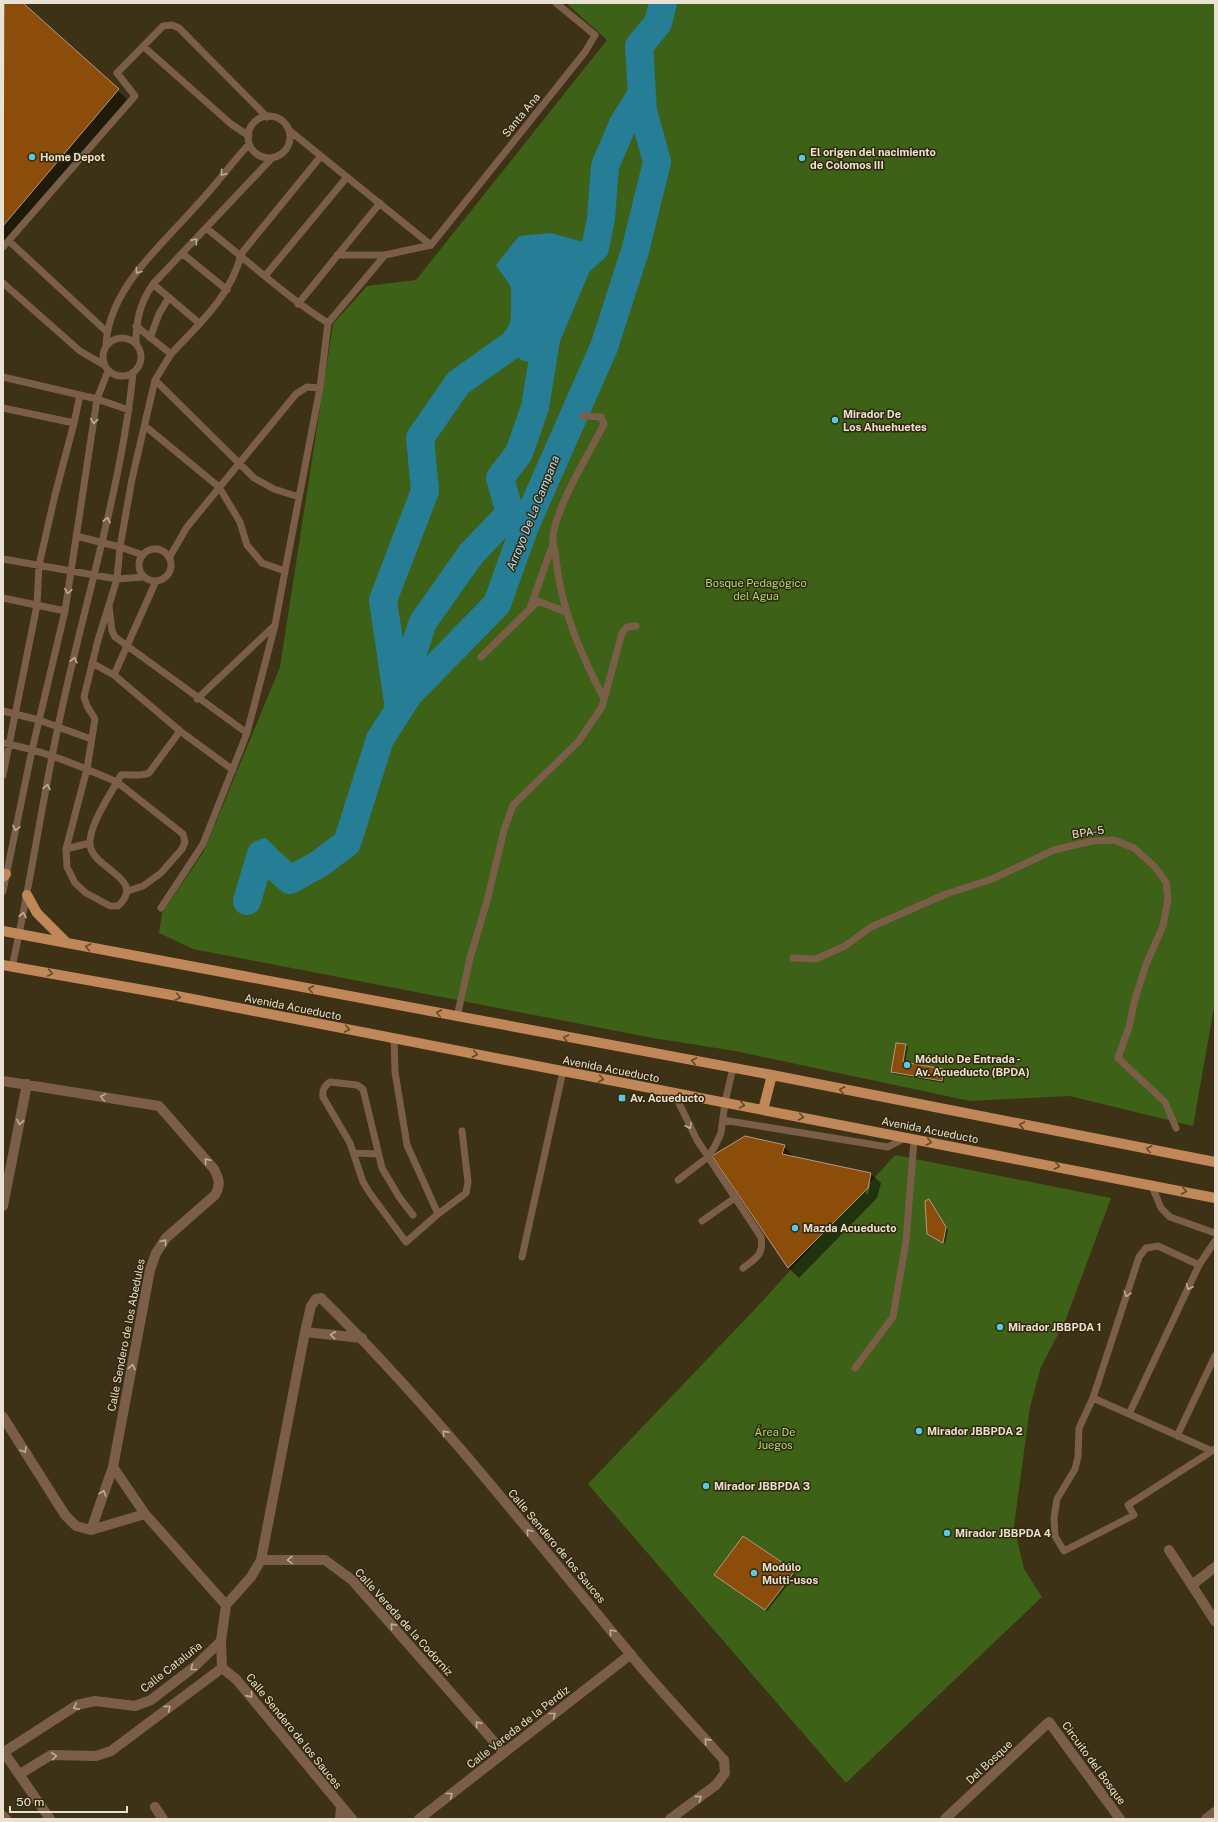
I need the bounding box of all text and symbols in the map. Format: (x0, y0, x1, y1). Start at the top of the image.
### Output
street label: Santa Ana (500, 91, 542, 139)
place label: El origen del nacimiento de Colomos III (810, 146, 936, 171)
place label: Home Depot (40, 151, 105, 163)
marker: Home Depot (27, 152, 37, 162)
marker: El origen del nacimiento de Colomos III (797, 153, 807, 163)
one-way arrow (221, 168, 228, 176)
one-way arrow (190, 238, 197, 246)
one-way arrow (136, 267, 143, 274)
place label: Mirador De Los Ahuehuetes (843, 408, 927, 433)
marker: Mirador De Los Ahuehuetes (830, 415, 840, 425)
one-way arrow (90, 418, 99, 425)
water label: Arroyo De La Campana (504, 454, 562, 572)
one-way arrow (102, 517, 110, 523)
park label: Bosque Pedagógico del Agua (705, 577, 807, 602)
one-way arrow (64, 588, 73, 595)
one-way arrow (69, 657, 78, 664)
one-way arrow (42, 784, 51, 790)
street label: BPA-5 (1071, 824, 1105, 840)
one-way arrow (12, 825, 20, 831)
one-way arrow (18, 912, 27, 918)
one-way arrow (85, 943, 92, 952)
one-way arrow (47, 969, 53, 977)
one-way arrow (308, 985, 314, 994)
one-way arrow (175, 992, 181, 1000)
street label: Avenida Acueducto (244, 992, 342, 1022)
one-way arrow (435, 1010, 442, 1018)
one-way arrow (344, 1025, 350, 1033)
one-way arrow (563, 1034, 569, 1042)
one-way arrow (472, 1050, 478, 1058)
place label: Módulo De Entrada - Av. Acueducto (BPDA) (915, 1053, 1030, 1078)
street label: Avenida Acueducto (562, 1054, 660, 1084)
one-way arrow (691, 1058, 697, 1066)
marker: Módulo De Entrada - Av. Acueducto (BPDA) (902, 1060, 912, 1070)
one-way arrow (598, 1074, 604, 1083)
one-way arrow (839, 1086, 845, 1095)
place label: Av. Acueducto (630, 1092, 704, 1104)
one-way arrow (100, 1093, 106, 1102)
marker: Av. Acueducto (617, 1093, 627, 1103)
one-way arrow (739, 1101, 745, 1109)
one-way arrow (798, 1113, 804, 1121)
street label: Avenida Acueducto (881, 1115, 979, 1145)
one-way arrow (16, 1119, 24, 1125)
one-way arrow (1018, 1121, 1025, 1129)
one-way arrow (684, 1122, 692, 1129)
one-way arrow (926, 1138, 932, 1146)
one-way arrow (1146, 1146, 1152, 1154)
one-way arrow (204, 1158, 212, 1166)
one-way arrow (1053, 1162, 1060, 1170)
one-way arrow (1181, 1187, 1187, 1195)
place label: Mazda Acueducto (803, 1222, 897, 1234)
marker: Mazda Acueducto (790, 1223, 800, 1233)
one-way arrow (159, 1240, 166, 1247)
street label: Calle Sendero de los Abedules (105, 1257, 147, 1412)
one-way arrow (1186, 1282, 1194, 1290)
one-way arrow (1123, 1290, 1131, 1297)
place label: Mirador JBBPDA 1 (1008, 1321, 1101, 1333)
marker: Mirador JBBPDA 1 (995, 1322, 1005, 1332)
one-way arrow (330, 1331, 336, 1340)
one-way arrow (127, 1364, 135, 1370)
park label: Área De Juegos (755, 1425, 795, 1451)
place label: Mirador JBBPDA 2 (927, 1425, 1023, 1437)
marker: Mirador JBBPDA 2 (914, 1426, 924, 1436)
one-way arrow (443, 1430, 450, 1438)
one-way arrow (19, 1446, 27, 1453)
place label: Mirador JBBPDA 3 (714, 1480, 810, 1492)
marker: Mirador JBBPDA 3 (701, 1481, 711, 1491)
street label: Calle Sendero de los Sauces (506, 1487, 608, 1606)
one-way arrow (98, 1490, 107, 1497)
place label: Mirador JBBPDA 4 (955, 1527, 1051, 1539)
marker: Mirador JBBPDA 4 (942, 1528, 952, 1538)
one-way arrow (527, 1529, 534, 1537)
one-way arrow (287, 1556, 293, 1564)
place label: Modúlo Multi-usos (762, 1561, 818, 1586)
street label: Calle Vereda de la Codorniz (353, 1566, 455, 1678)
marker: Modúlo Multi-usos (749, 1568, 759, 1578)
one-way arrow (390, 1623, 397, 1631)
one-way arrow (610, 1630, 617, 1637)
street label: Calle Cataluña (138, 1639, 204, 1695)
one-way arrow (190, 1663, 197, 1670)
street label: Calle Sendero de los Sauces (244, 1671, 344, 1791)
street label: Calle Vereda de la Perdiz (464, 1683, 572, 1771)
one-way arrow (245, 1691, 252, 1698)
one-way arrow (73, 1702, 81, 1710)
one-way arrow (164, 1706, 171, 1713)
one-way arrow (548, 1713, 555, 1720)
street label: Circuito del Bosque (1060, 1719, 1128, 1807)
one-way arrow (475, 1721, 483, 1729)
one-way arrow (704, 1738, 712, 1746)
street label: Del Bosque (964, 1738, 1014, 1786)
one-way arrow (50, 1752, 57, 1761)
scale bar (10, 1788, 127, 1814)
one-way arrow (446, 1793, 453, 1800)
text: 50 m (16, 1795, 44, 1809)
one-way arrow (695, 1795, 702, 1802)

